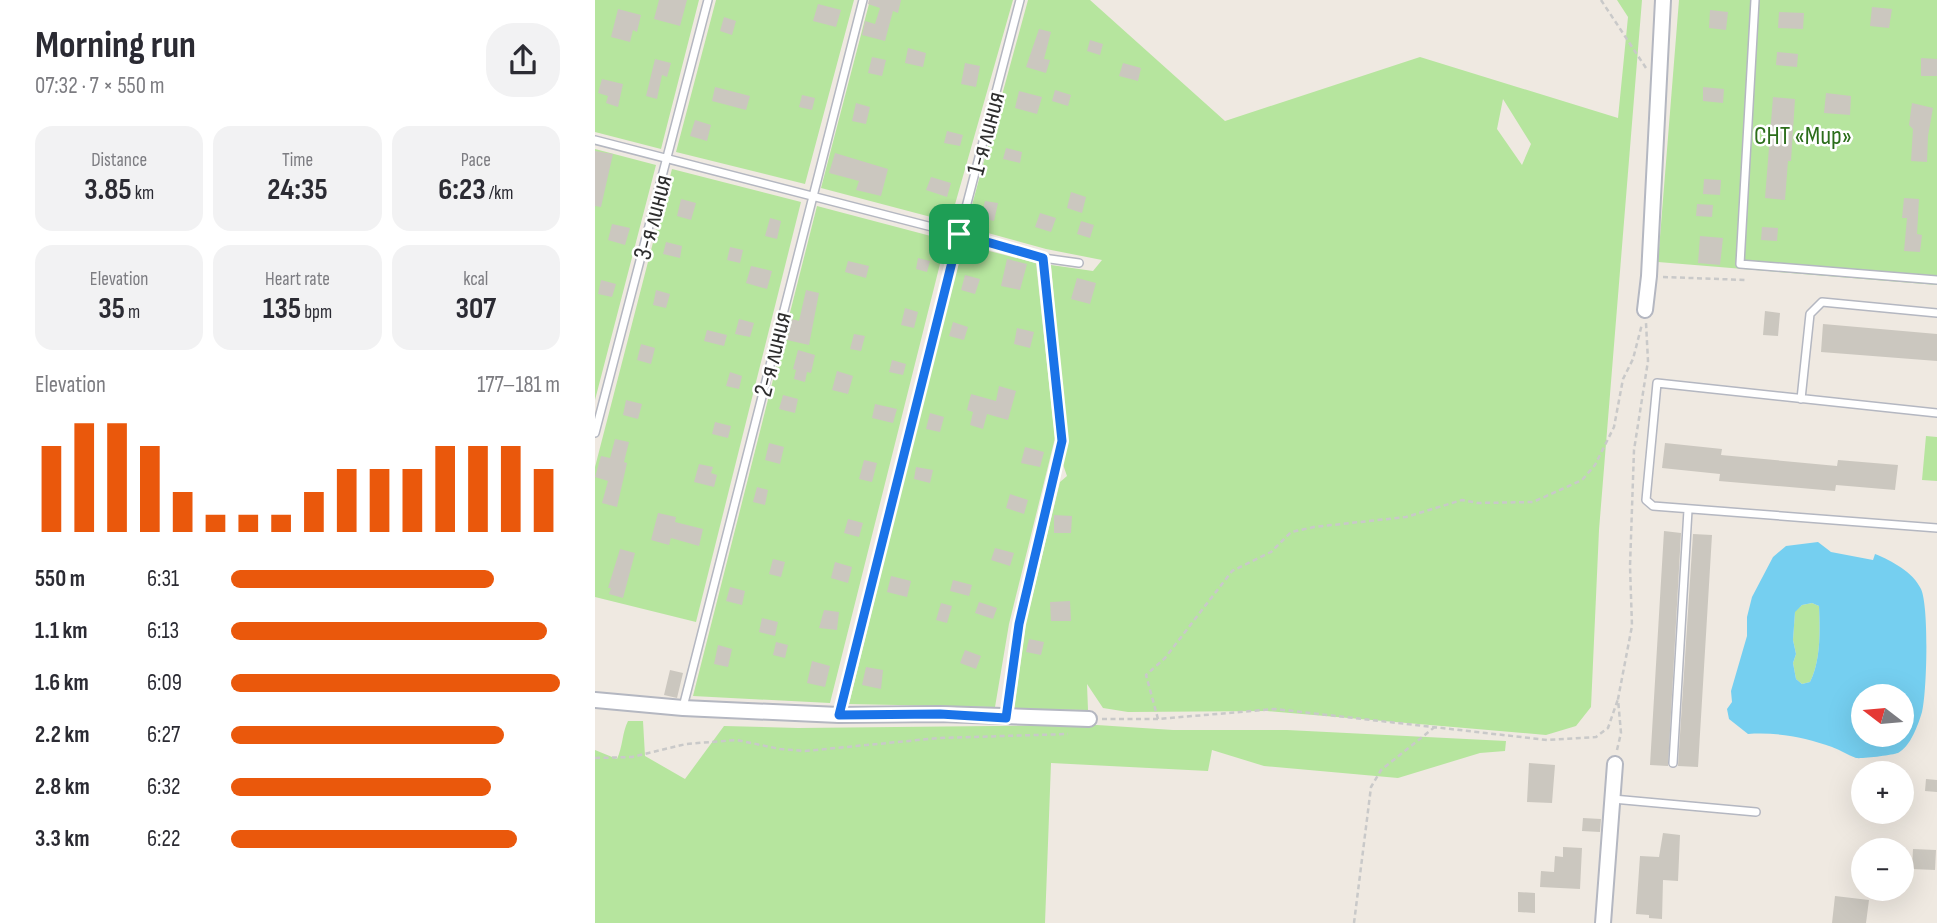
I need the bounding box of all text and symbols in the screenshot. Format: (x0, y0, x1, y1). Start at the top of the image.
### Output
text: Morning run (35, 23, 196, 68)
button: share (486, 23, 560, 97)
text: 07:32 · 7 × 550 m (35, 72, 165, 100)
street label: 1-я линия (961, 88, 1012, 178)
park label: СНТ «Мир» (1754, 121, 1852, 152)
text: Distance (91, 149, 147, 172)
text: Time (282, 149, 313, 172)
text: Pace (461, 149, 491, 172)
text: 3.85 (84, 172, 132, 208)
text: 24:35 (267, 172, 328, 208)
text: 6:23 (438, 172, 486, 208)
street label: 3-я линия (627, 172, 680, 263)
text: km (132, 182, 154, 205)
text: /km (486, 182, 513, 205)
pin (929, 204, 989, 264)
icon: arrive (940, 215, 978, 253)
text: Elevation (90, 268, 148, 291)
text: Heart rate (265, 268, 330, 291)
text: kcal (463, 268, 488, 291)
text: 35 (98, 291, 125, 327)
text: 135 (263, 291, 301, 327)
text: 307 (455, 291, 496, 327)
text: m (125, 301, 140, 324)
text: bpm (301, 301, 332, 324)
street label: 2-я линия (748, 309, 799, 400)
text: Elevation (35, 371, 106, 399)
text: 177–181 m (477, 371, 560, 399)
text: 550 m (35, 565, 85, 593)
text: 6:31 (147, 565, 179, 593)
text: 1.1 km (35, 617, 88, 645)
text: 6:13 (147, 617, 179, 645)
text: 1.6 km (35, 669, 89, 697)
text: 6:09 (147, 669, 182, 697)
north arrow (1851, 684, 1915, 747)
map controls (1851, 684, 1914, 901)
text: 2.2 km (35, 721, 89, 749)
text: 6:27 (147, 721, 180, 749)
button: + (1851, 761, 1914, 824)
text: 2.8 km (35, 773, 90, 801)
text: 6:32 (147, 773, 181, 801)
text: 3.3 km (35, 825, 89, 853)
text: 6:22 (147, 825, 180, 853)
button: − (1851, 838, 1914, 901)

